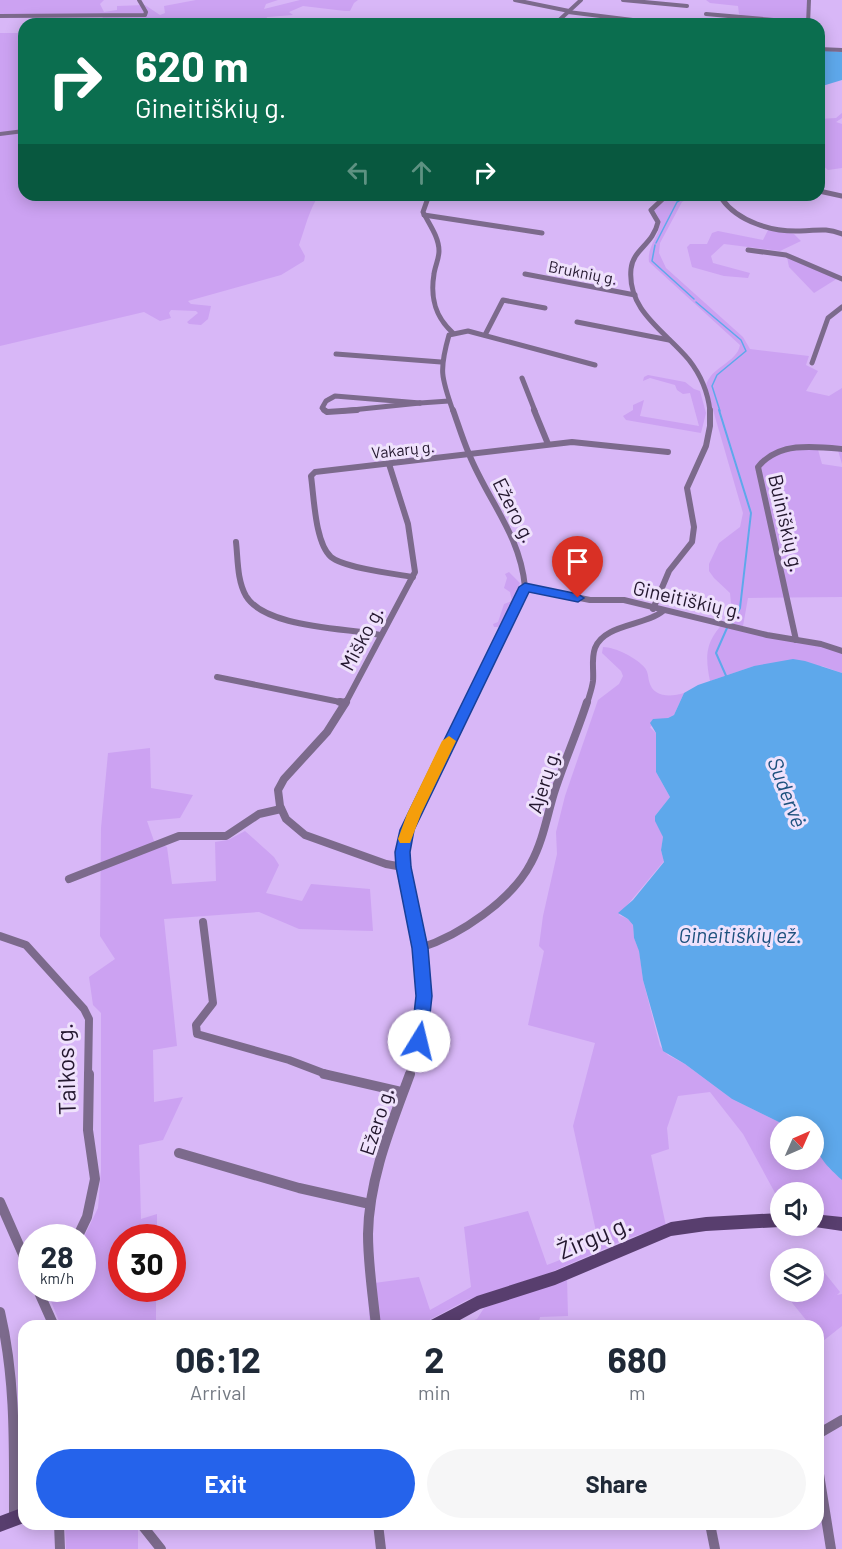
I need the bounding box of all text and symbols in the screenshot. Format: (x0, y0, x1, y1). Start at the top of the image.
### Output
text: 620 m (135, 40, 248, 90)
icon: right (36, 42, 114, 120)
text: Gineitiškių g. (135, 91, 286, 123)
icon: left (342, 156, 375, 189)
icon: ahead (405, 156, 438, 189)
icon: right (468, 156, 501, 189)
street label: Bruknių g. (547, 256, 619, 288)
street label: Vakarų g. (370, 436, 436, 462)
street label: Buiniškių g. (764, 472, 810, 574)
street label: Ežero g. (488, 473, 542, 547)
pin (552, 536, 603, 598)
icon: arrive (561, 545, 594, 578)
street label: Gineitiškių g. (631, 575, 745, 623)
street label: Miško g. (334, 602, 388, 674)
street label: Ajerų g. (521, 746, 565, 816)
water label: Sudervė (763, 753, 813, 831)
water label: Gineitiškių ež. (678, 922, 802, 947)
position arrow (387, 1009, 451, 1073)
street label: Taikos g. (49, 1022, 81, 1116)
street label: Ežero g. (354, 1084, 398, 1158)
north arrow (770, 1116, 824, 1170)
map controls (770, 1116, 824, 1302)
button: sound (770, 1182, 824, 1236)
street label: Žirgų g. (553, 1207, 635, 1265)
speed limit sign: 30 (108, 1224, 186, 1302)
text: 28 (40, 1238, 74, 1274)
button: layers (770, 1248, 824, 1302)
text: km/h (40, 1269, 74, 1287)
text: 06:12 (175, 1337, 261, 1380)
text: 2 (424, 1337, 444, 1380)
text: 680 (608, 1337, 667, 1380)
text: Arrival (190, 1380, 246, 1404)
text: min (418, 1380, 450, 1404)
text: m (629, 1380, 646, 1404)
button: Exit (36, 1449, 415, 1518)
button: Share (427, 1449, 806, 1518)

